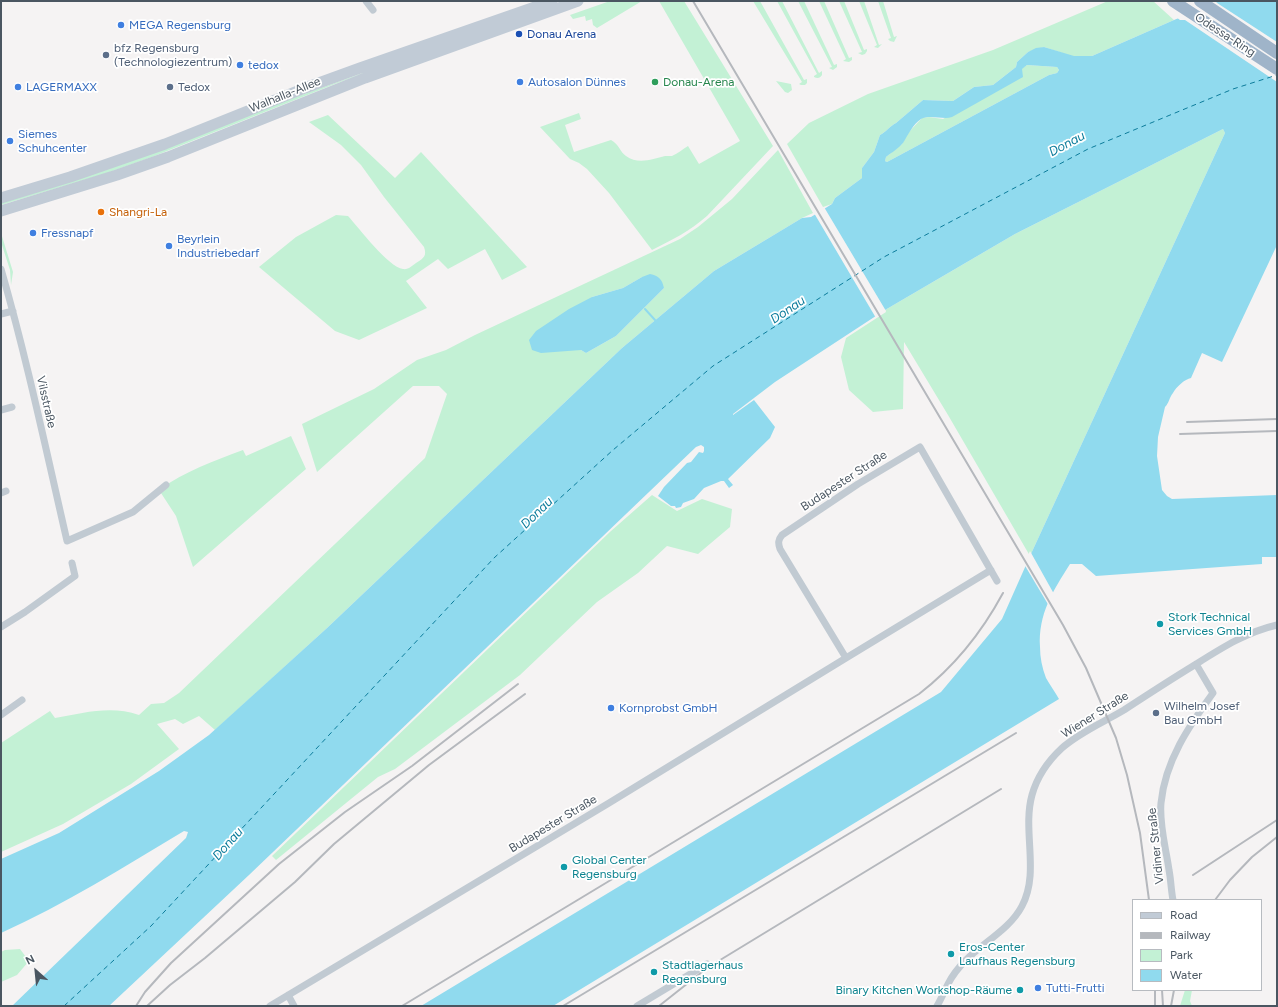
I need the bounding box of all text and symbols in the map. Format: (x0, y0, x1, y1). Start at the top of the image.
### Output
street label: Odessa-Ring (1192, 10, 1258, 60)
place label: MEGA Regensburg (129, 18, 231, 32)
marker: MEGA Regensburg (116, 20, 126, 30)
place label: Donau Arena (527, 27, 596, 41)
marker: Donau Arena (514, 29, 524, 39)
place label: bfz Regensburg (Technologiezentrum) (114, 41, 232, 69)
marker: bfz Regensburg (Technologiezentrum) (101, 50, 111, 60)
place label: tedox (248, 58, 279, 72)
marker: tedox (235, 60, 245, 70)
street label: Walhalla-Allee (247, 74, 323, 116)
place label: Autosalon Dünnes (528, 75, 626, 89)
place label: Donau-Arena (663, 75, 734, 89)
marker: Autosalon Dünnes (515, 77, 525, 87)
marker: Donau-Arena (650, 77, 660, 87)
place label: LAGERMAXX (26, 80, 97, 94)
place label: Tedox (178, 80, 210, 94)
marker: LAGERMAXX (13, 82, 23, 92)
marker: Tedox (165, 82, 175, 92)
place label: Siemes Schuhcenter (18, 127, 87, 155)
water label: Donau (1046, 128, 1088, 160)
marker: Siemes Schuhcenter (5, 136, 15, 146)
place label: Shangri-La (109, 205, 167, 219)
marker: Shangri-La (96, 207, 106, 217)
place label: Fressnapf (41, 226, 94, 240)
marker: Fressnapf (28, 228, 38, 238)
place label: Beyrlein Industriebedarf (177, 232, 259, 260)
marker: Beyrlein Industriebedarf (164, 241, 174, 251)
water label: Donau (768, 293, 808, 327)
street label: Vilsstraße (33, 375, 59, 429)
street label: Budapester Straße (798, 448, 890, 514)
water label: Donau (518, 494, 556, 532)
place label: Stork Technical Services GmbH (1168, 610, 1252, 638)
marker: Stork Technical Services GmbH (1155, 619, 1165, 629)
street label: Wiener Straße (1059, 689, 1131, 741)
place label: Wilhelm Josef Bau GmbH (1164, 699, 1240, 727)
place label: Kornprobst GmbH (619, 701, 718, 715)
marker: Kornprobst GmbH (606, 703, 616, 713)
marker: Wilhelm Josef Bau GmbH (1151, 708, 1161, 718)
street label: Budapester Straße (506, 792, 600, 856)
street label: Vidiner Straße (1145, 807, 1167, 885)
water label: Donau (209, 824, 247, 864)
place label: Global Center Regensburg (572, 853, 646, 881)
marker: Global Center Regensburg (559, 862, 569, 872)
legend (1132, 899, 1262, 991)
text: Road (1170, 908, 1198, 922)
text: Railway (1170, 928, 1211, 942)
place label: Eros-Center Laufhaus Regensburg (959, 940, 1075, 968)
text: Park (1170, 948, 1193, 962)
marker: Eros-Center Laufhaus Regensburg (946, 949, 956, 959)
north arrow (16, 951, 56, 991)
text: N (24, 952, 37, 968)
place label: Stadtlagerhaus Regensburg (662, 958, 743, 986)
marker: Stadtlagerhaus Regensburg (649, 967, 659, 977)
text: Water (1170, 968, 1202, 982)
place label: Tutti-Frutti (1046, 981, 1105, 995)
place label: Binary Kitchen Workshop-Räume (835, 983, 1012, 997)
marker: Tutti-Frutti (1033, 983, 1043, 993)
marker: Binary Kitchen Workshop-Räume (1015, 985, 1025, 995)

